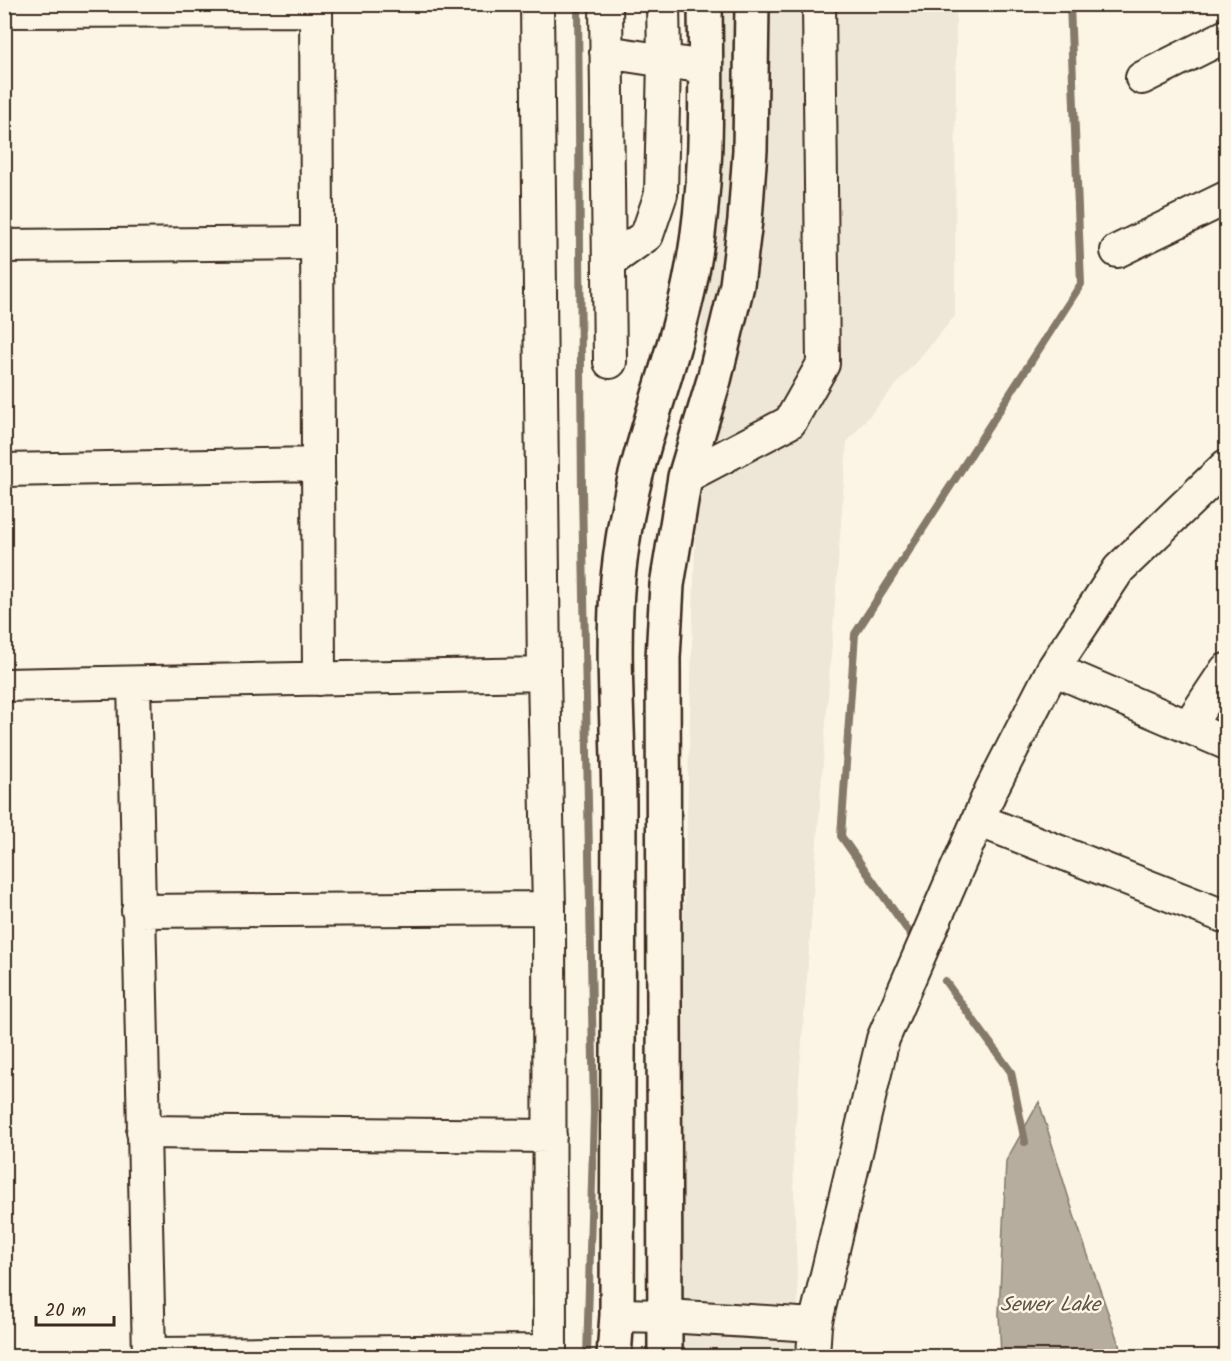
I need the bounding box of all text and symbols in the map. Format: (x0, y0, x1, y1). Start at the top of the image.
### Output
scale bar (36, 1289, 114, 1327)
water label: Sewer Lake (1000, 1289, 1103, 1322)
text: 20 m (45, 1297, 86, 1326)

